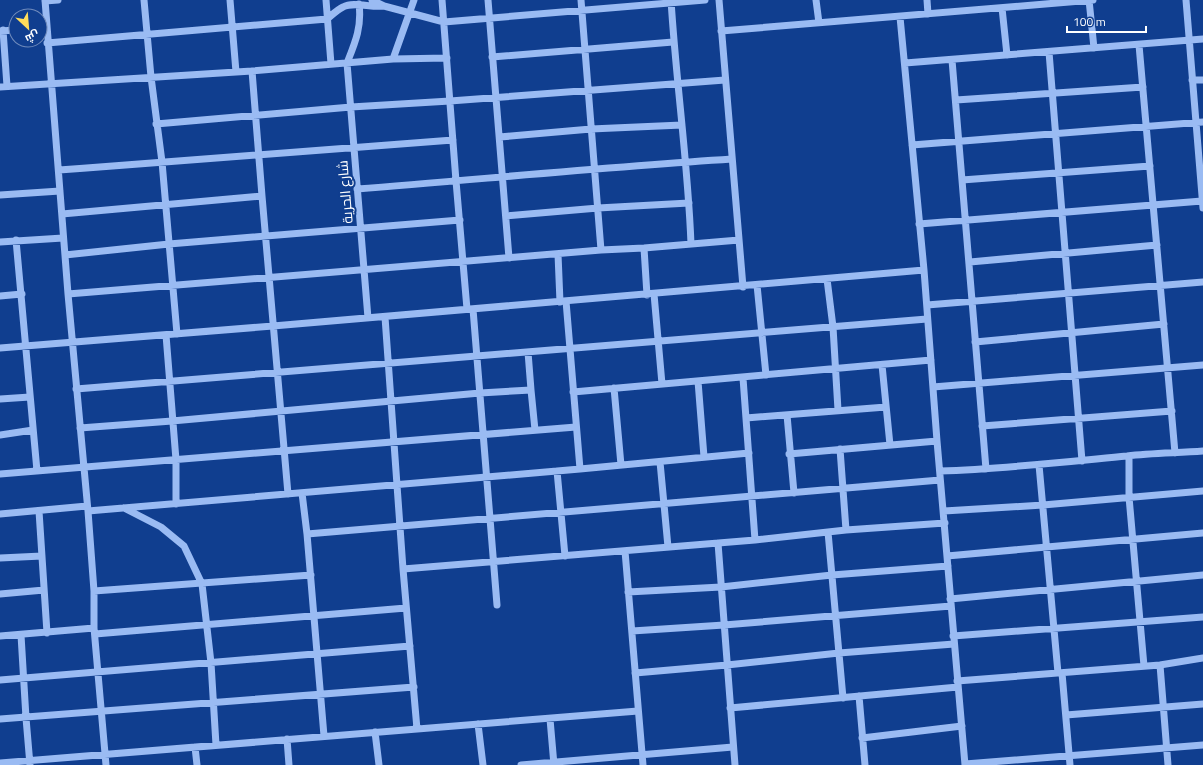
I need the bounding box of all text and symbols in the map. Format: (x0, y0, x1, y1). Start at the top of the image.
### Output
north arrow (8, 8, 48, 48)
scale bar (1067, 8, 1146, 34)
text: 100 m (1073, 12, 1106, 31)
text: ش (23, 27, 42, 47)
street label: شارع الحرية (331, 160, 358, 225)

